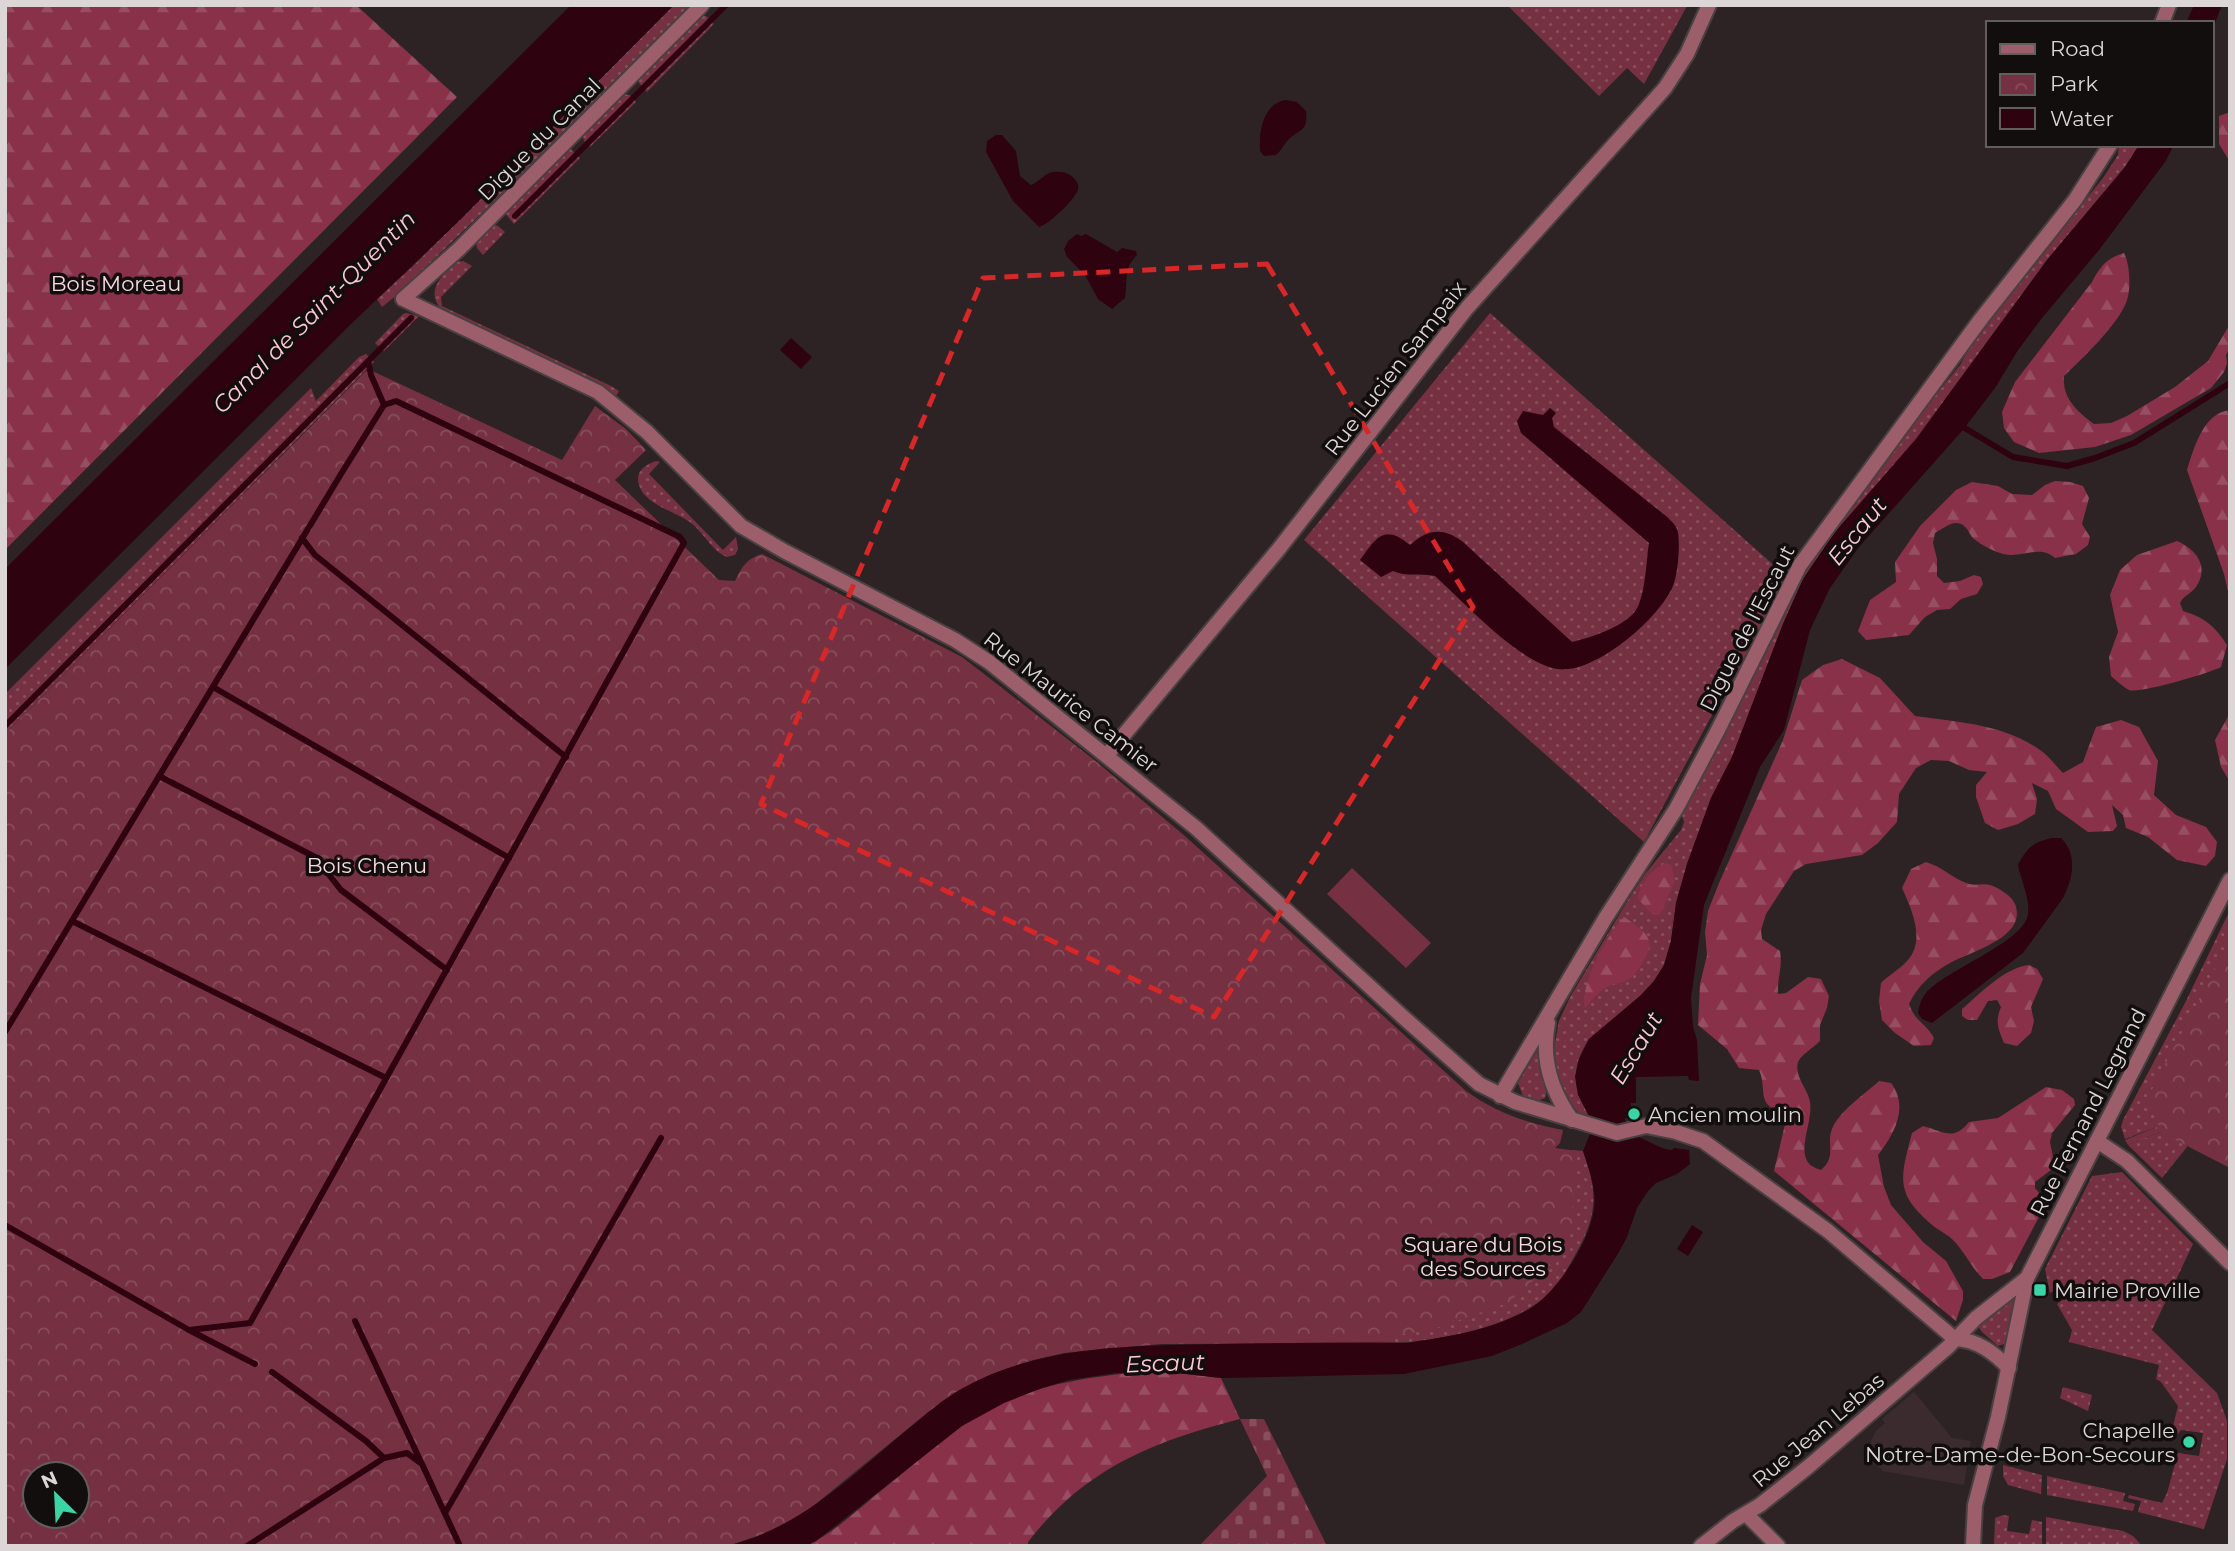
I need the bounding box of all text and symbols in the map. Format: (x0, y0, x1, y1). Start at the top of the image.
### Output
legend (1986, 21, 2214, 147)
text: Road (2050, 36, 2105, 61)
text: Park (2050, 71, 2098, 96)
street label: Digue du Canal (473, 73, 605, 205)
text: Water (2050, 106, 2114, 131)
water label: Canal de Saint-Quentin (207, 205, 421, 419)
park label: Bois Moreau (51, 271, 181, 296)
street label: Rue Lucien Sampaix (1319, 276, 1471, 460)
water label: Escaut (1821, 491, 1893, 571)
street label: Digue de l'Escaut (1694, 541, 1800, 715)
street label: Rue Maurice Camier (979, 626, 1163, 778)
park label: Bois Chenu (307, 853, 427, 878)
street label: Rue Fernand Legrand (2025, 1004, 2151, 1220)
water label: Escaut (1604, 1006, 1669, 1089)
place label: Ancien moulin (1648, 1102, 1802, 1127)
marker: Ancien moulin (1626, 1106, 1642, 1122)
park label: Square du Bois des Sources (1404, 1232, 1562, 1281)
place label: Mairie Proville (2054, 1278, 2201, 1303)
marker: Mairie Proville (2032, 1282, 2048, 1298)
water label: Escaut (1125, 1348, 1206, 1378)
street label: Rue Jean Lebas (1747, 1368, 1889, 1492)
place label: Chapelle Notre-Dame-de-Bon-Secours (1865, 1418, 2175, 1467)
marker: Chapelle Notre-Dame-de-Bon-Secours (2181, 1434, 2197, 1450)
north arrow (21, 1460, 91, 1530)
text: N (38, 1466, 61, 1494)

